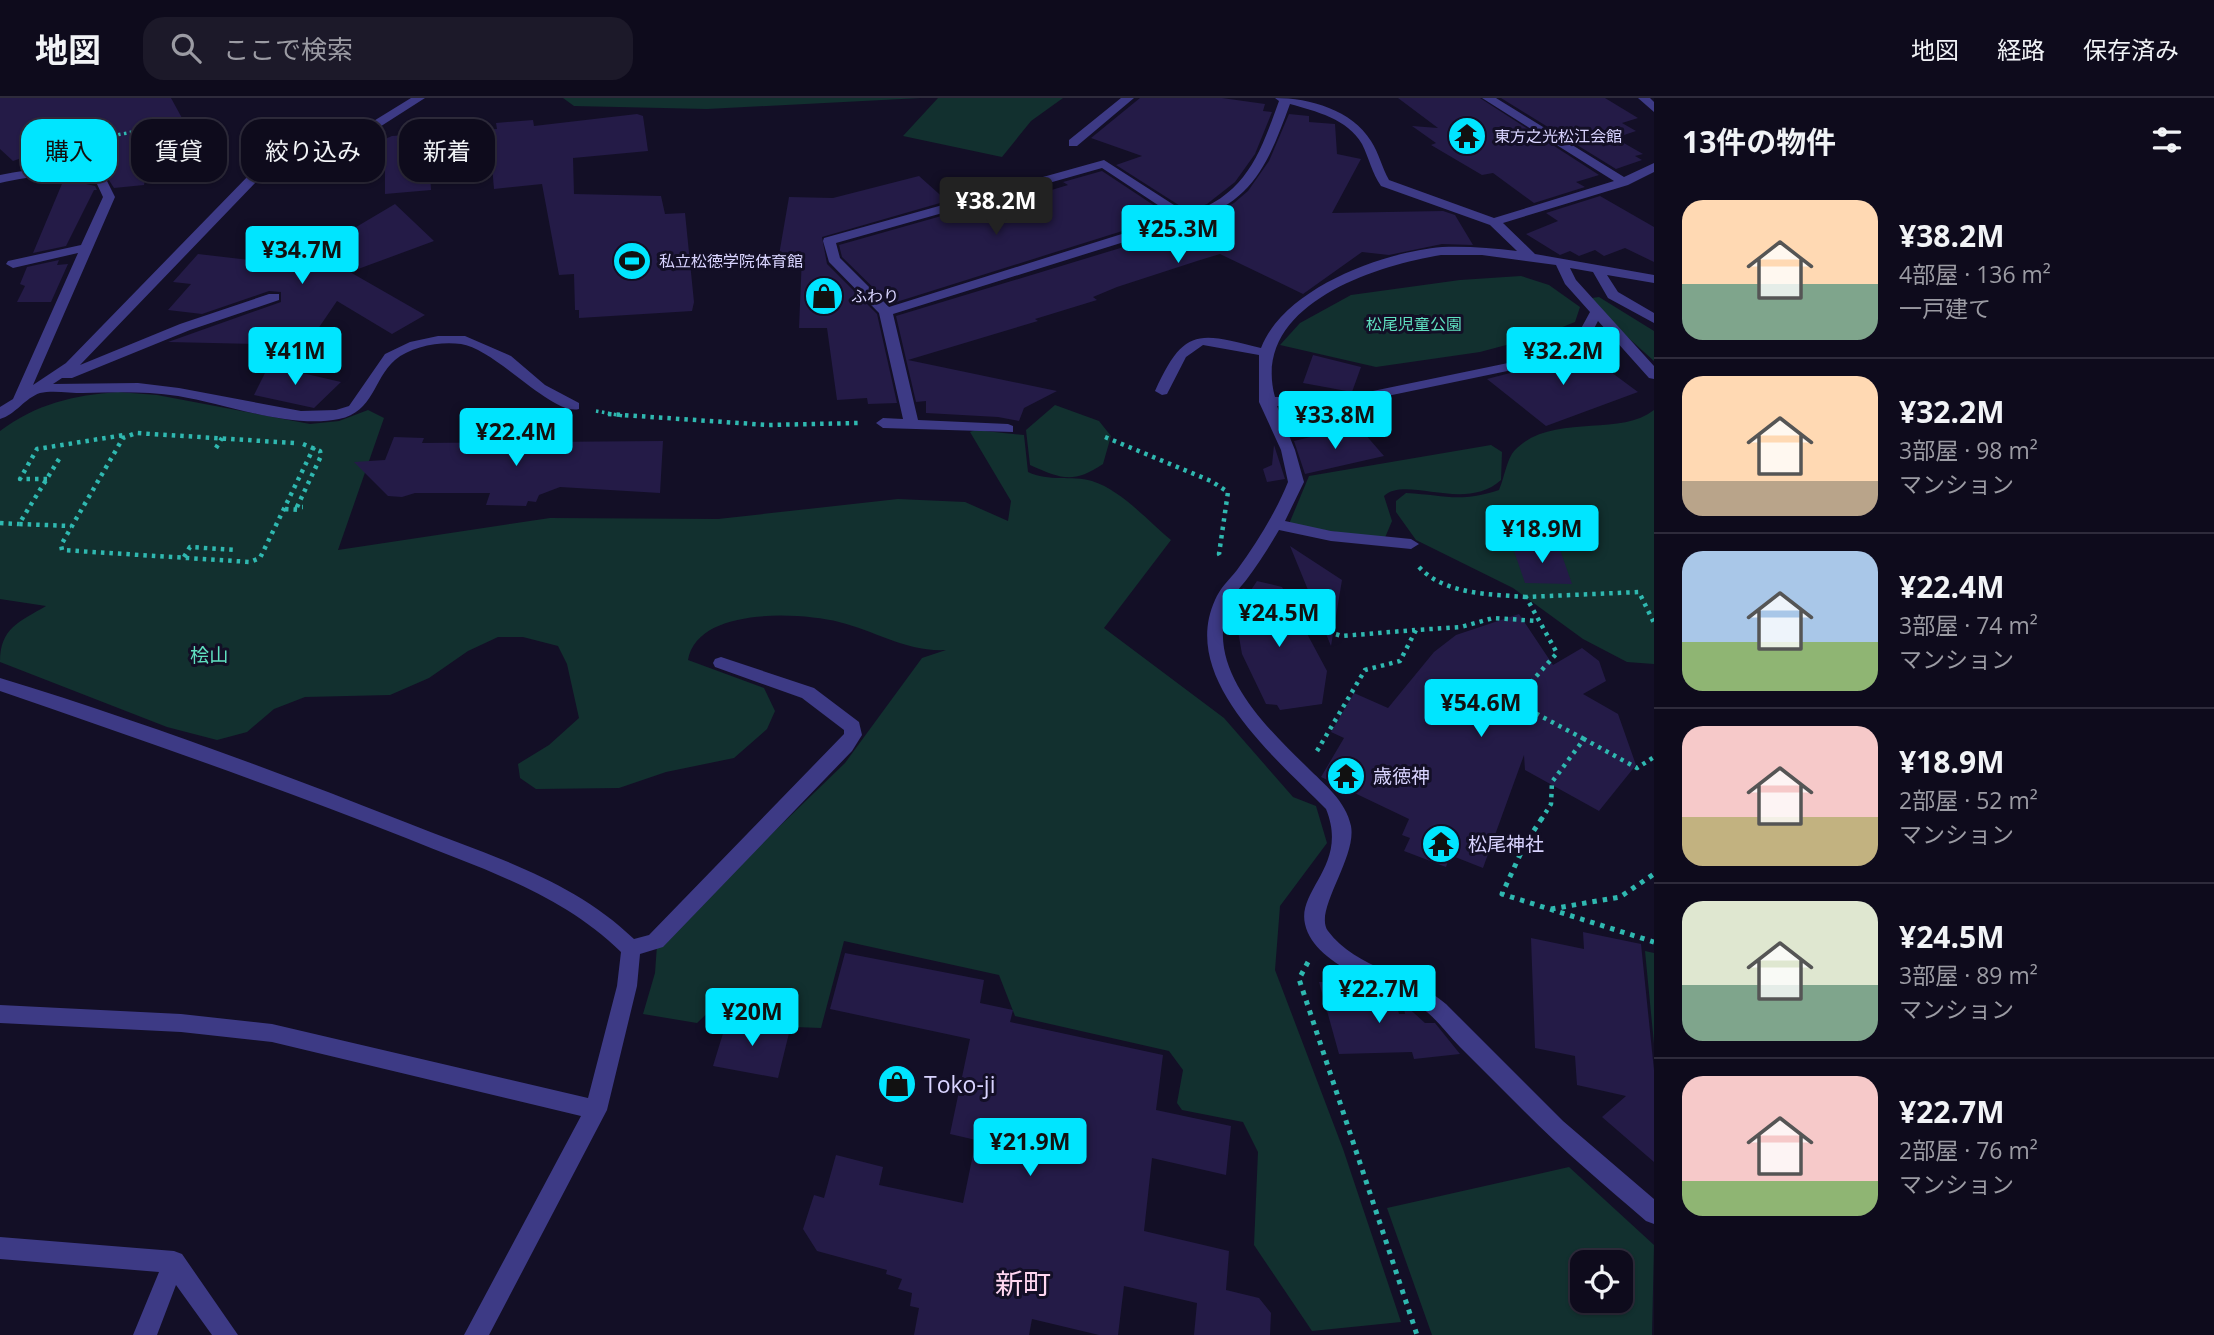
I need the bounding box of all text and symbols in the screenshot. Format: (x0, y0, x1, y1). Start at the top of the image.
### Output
search box (143, 17, 633, 80)
text: 地図 (35, 27, 101, 72)
icon: search (167, 29, 205, 67)
text: ここで検索 (223, 31, 353, 67)
text: 地図 (1911, 33, 1959, 66)
text: 経路 (1997, 33, 2045, 66)
text: 保存済み (2083, 33, 2179, 66)
temple icon: 東方之光松江会館 (1446, 115, 1488, 157)
chip: 購入 (21, 119, 117, 182)
chip: 賃貸 (131, 119, 227, 182)
chip: 絞り込み (241, 119, 385, 182)
chip: 新着 (399, 119, 495, 182)
text: 13件の物件 (1682, 121, 1836, 162)
icon: filters (2148, 121, 2186, 159)
place label: 東方之光松江会館 (1494, 125, 1622, 147)
pin: ¥38.2M (939, 178, 1053, 237)
text: ¥38.2M (956, 184, 1036, 216)
pin: ¥25.3M (1121, 206, 1235, 265)
text: ¥25.3M (1138, 212, 1218, 244)
text: ¥38.2M (1899, 215, 2004, 256)
pin: ¥34.7M (245, 226, 359, 286)
icon: home (1738, 228, 1822, 312)
text: ¥34.7M (262, 233, 342, 265)
sports icon: 私立松徳学院体育館 (611, 240, 653, 282)
place label: 私立松徳学院体育館 (659, 250, 803, 272)
text: 4部屋 · 136 m² (1899, 258, 2051, 290)
shop icon: ふわり (803, 275, 845, 317)
place label: ふわり (851, 285, 899, 307)
text: 一戸建て (1899, 292, 1991, 324)
park label: 松尾児童公園 (1366, 313, 1462, 335)
pin: ¥41M (254, 328, 336, 387)
pin: ¥32.2M (1506, 328, 1620, 387)
text: ¥41M (264, 334, 326, 366)
text: ¥32.2M (1523, 334, 1603, 366)
text: ¥32.2M (1899, 391, 2004, 432)
pin: ¥33.8M (1278, 392, 1392, 451)
text: ¥33.8M (1295, 398, 1375, 430)
icon: home (1738, 404, 1822, 488)
pin: ¥22.4M (459, 408, 573, 468)
text: ¥22.4M (476, 415, 556, 447)
text: 3部屋 · 98 m² (1899, 434, 2038, 466)
text: マンション (1899, 468, 2014, 500)
pin: ¥18.9M (1485, 505, 1599, 565)
text: ¥18.9M (1502, 512, 1582, 544)
text: ¥22.4M (1899, 566, 2004, 607)
icon: home (1738, 579, 1822, 663)
pin: ¥24.5M (1222, 589, 1336, 649)
text: ¥24.5M (1239, 596, 1319, 628)
text: 3部屋 · 74 m² (1899, 609, 2038, 641)
park label: 桧山 (190, 642, 228, 668)
text: マンション (1899, 643, 2014, 675)
pin: ¥54.6M (1424, 680, 1538, 739)
text: ¥54.6M (1441, 686, 1521, 718)
text: ¥18.9M (1899, 741, 2004, 782)
icon: home (1738, 754, 1822, 838)
temple icon: 歳徳神 (1325, 755, 1367, 797)
place label: 歳徳神 (1373, 763, 1430, 789)
text: 2部屋 · 52 m² (1899, 784, 2038, 816)
text: マンション (1899, 818, 2014, 850)
temple icon: 松尾神社 (1420, 823, 1462, 865)
place label: 松尾神社 (1468, 831, 1544, 857)
text: ¥24.5M (1899, 916, 2004, 957)
icon: home (1738, 929, 1822, 1013)
text: 3部屋 · 89 m² (1899, 959, 2038, 991)
pin: ¥22.7M (1322, 965, 1436, 1025)
text: ¥22.7M (1339, 972, 1419, 1004)
pin: ¥20M (711, 988, 793, 1048)
text: マンション (1899, 993, 2014, 1025)
text: ¥20M (721, 995, 783, 1027)
shop icon: Toko-ji (876, 1063, 918, 1105)
place label: Toko-ji (924, 1068, 995, 1100)
text: ¥22.7M (1899, 1091, 2004, 1132)
icon: home (1738, 1104, 1822, 1188)
pin: ¥21.9M (973, 1118, 1087, 1178)
text: ¥21.9M (990, 1125, 1070, 1157)
text: 2部屋 · 76 m² (1899, 1134, 2038, 1166)
text: マンション (1899, 1168, 2014, 1200)
map controls (1570, 1250, 1633, 1313)
button: locate (1570, 1250, 1633, 1313)
district label: 新町 (995, 1264, 1051, 1302)

